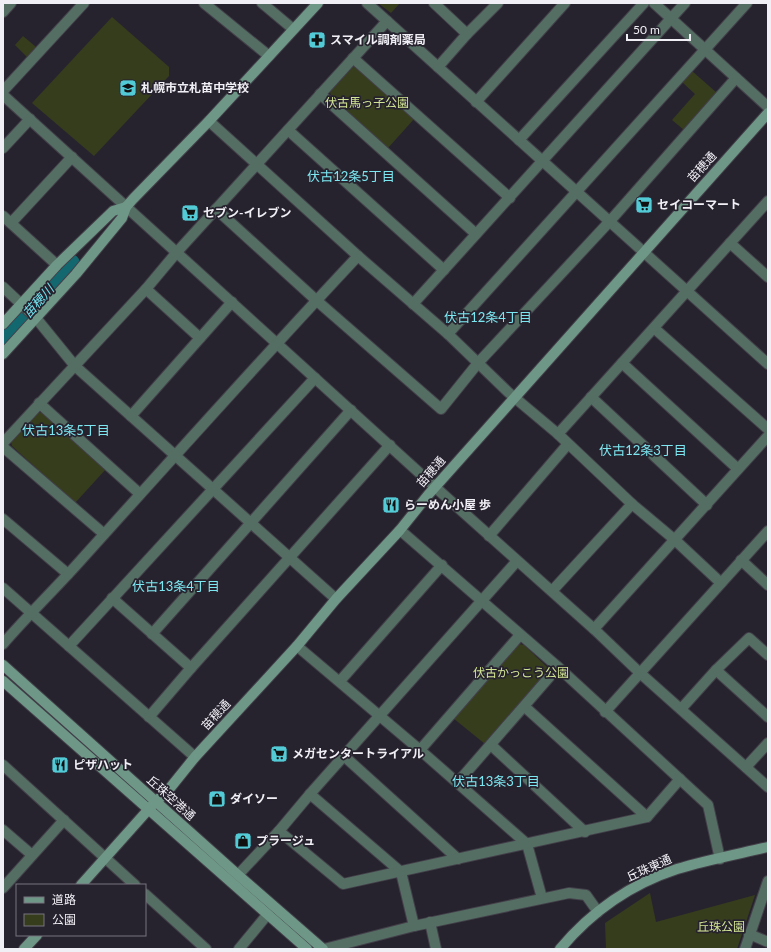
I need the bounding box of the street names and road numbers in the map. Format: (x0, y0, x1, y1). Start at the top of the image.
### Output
street label: 苗穂通 (684, 148, 719, 185)
street label: 苗穂通 (413, 453, 448, 490)
street label: 苗穂通 (198, 696, 233, 733)
street label: 丘珠空港通 (144, 772, 199, 823)
street label: 丘珠東通 (624, 851, 674, 884)

